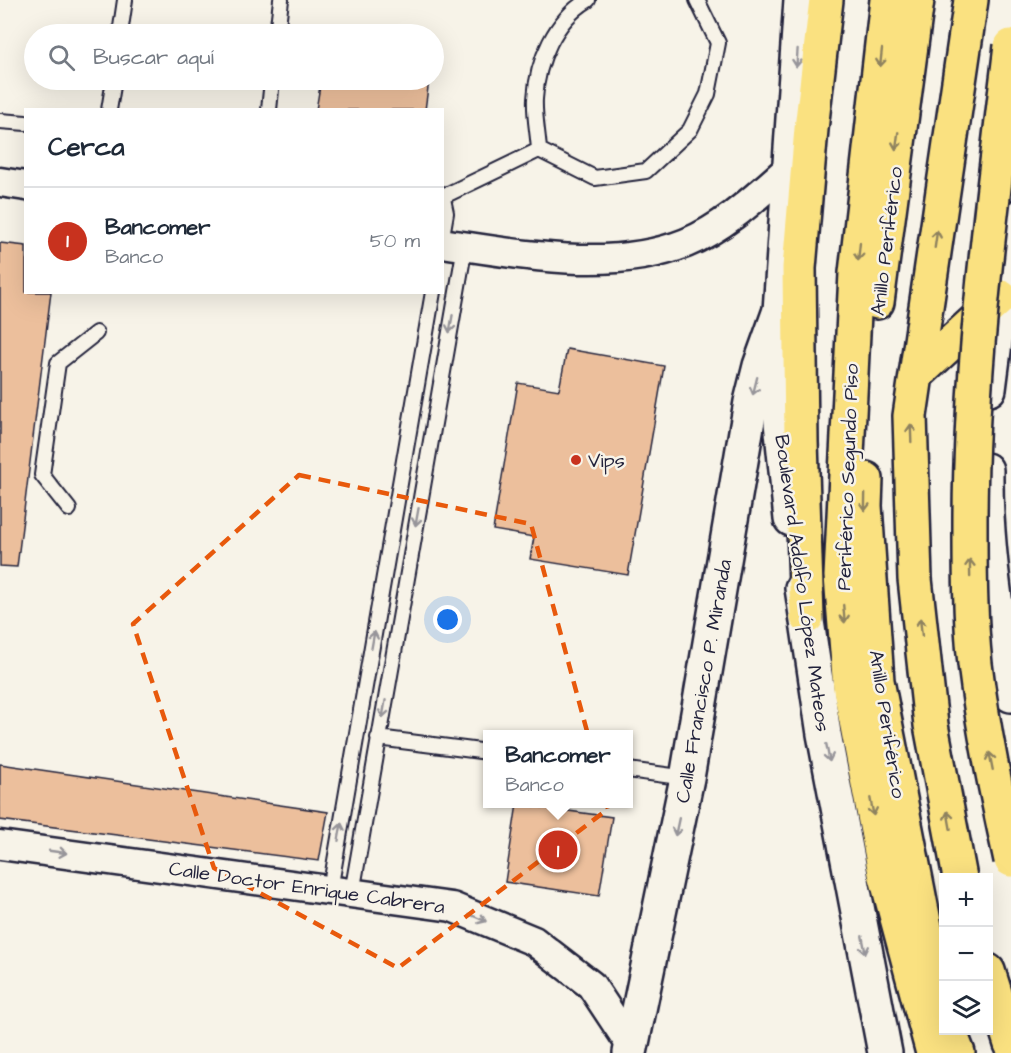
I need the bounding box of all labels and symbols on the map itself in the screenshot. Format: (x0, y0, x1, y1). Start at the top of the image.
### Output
one-way arrow (791, 48, 802, 68)
one-way arrow (875, 48, 886, 68)
one-way arrow (892, 131, 903, 151)
street label: Anillo Periférico (864, 165, 910, 317)
one-way arrow (931, 230, 942, 250)
one-way arrow (853, 241, 864, 261)
one-way arrow (445, 314, 456, 334)
street label: Periférico Segundo Piso (830, 363, 867, 591)
one-way arrow (748, 377, 760, 396)
one-way arrow (905, 423, 917, 443)
street label: Boulevard Adolfo López Mateos (767, 433, 837, 734)
place label: Vips (588, 447, 625, 475)
marker: Vips (569, 453, 583, 467)
one-way arrow (860, 492, 871, 512)
one-way arrow (411, 506, 422, 526)
street label: Calle Francisco P. Miranda (669, 557, 739, 805)
one-way arrow (964, 558, 976, 578)
one-way arrow (839, 604, 850, 624)
your location (433, 605, 462, 634)
one-way arrow (915, 618, 926, 638)
one-way arrow (368, 631, 379, 650)
street label: Anillo Periférico (861, 648, 913, 800)
one-way arrow (378, 698, 389, 718)
one-way arrow (823, 743, 834, 763)
one-way arrow (984, 752, 996, 771)
one-way arrow (867, 797, 878, 816)
one-way arrow (943, 811, 954, 830)
one-way arrow (671, 816, 682, 836)
one-way arrow (335, 823, 346, 843)
pin: 1 (538, 828, 578, 872)
one-way arrow (48, 847, 67, 858)
street label: Calle Doctor Enrique Cabrera (167, 855, 447, 921)
one-way arrow (469, 913, 487, 924)
one-way arrow (859, 935, 870, 954)

